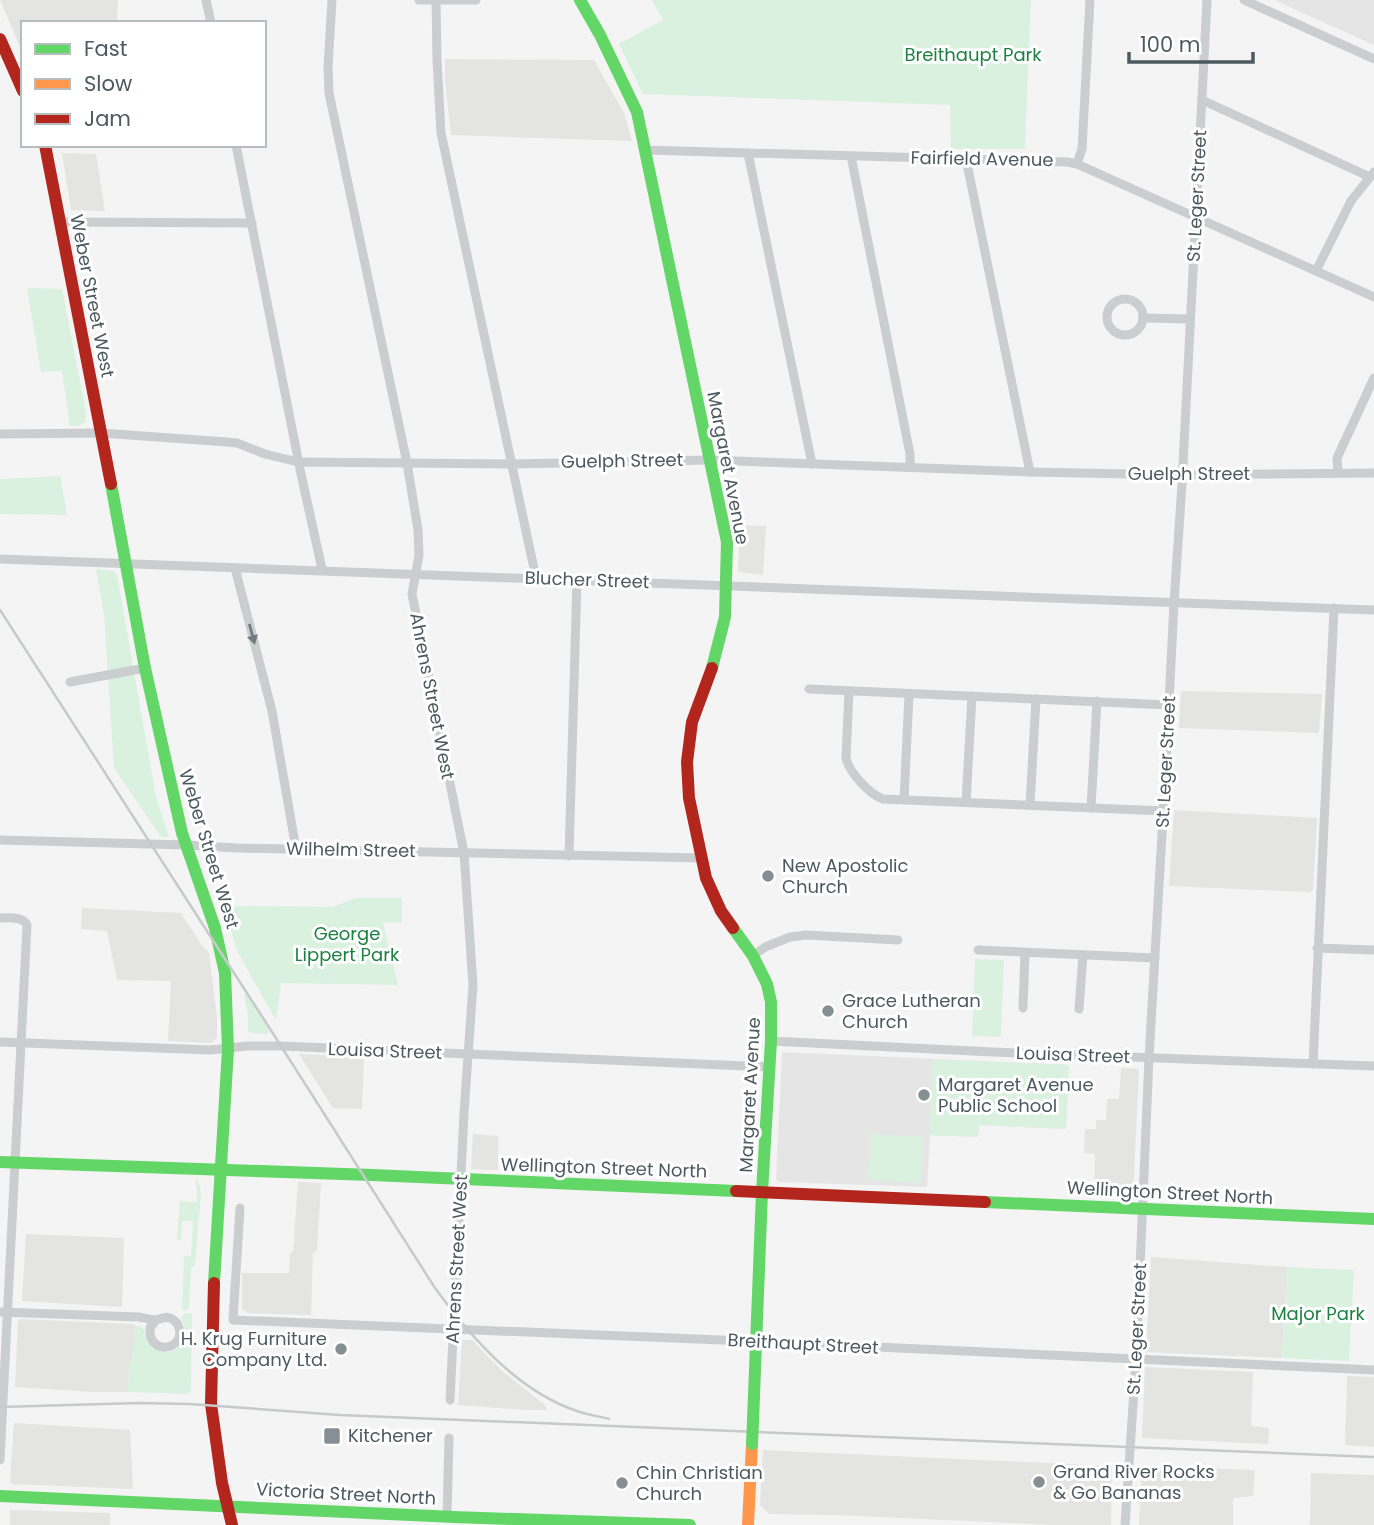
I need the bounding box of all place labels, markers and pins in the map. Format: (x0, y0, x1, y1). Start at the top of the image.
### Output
place label: New Apostolic Church (782, 853, 909, 899)
marker: New Apostolic Church (760, 868, 776, 884)
place label: Grace Lutheran Church (842, 988, 981, 1034)
marker: Grace Lutheran Church (820, 1003, 836, 1019)
place label: Margaret Avenue Public School (938, 1072, 1094, 1118)
marker: Margaret Avenue Public School (916, 1087, 932, 1103)
place label: H. Krug Furniture Company Ltd. (181, 1326, 327, 1372)
marker: H. Krug Furniture Company Ltd. (333, 1341, 349, 1357)
place label: Kitchener (348, 1423, 433, 1448)
marker: Kitchener (322, 1426, 342, 1446)
place label: Grand River Rocks & Go Bananas (1053, 1459, 1215, 1505)
place label: Chin Christian Church (636, 1460, 763, 1506)
marker: Grand River Rocks & Go Bananas (1031, 1474, 1047, 1490)
marker: Chin Christian Church (614, 1475, 630, 1491)

